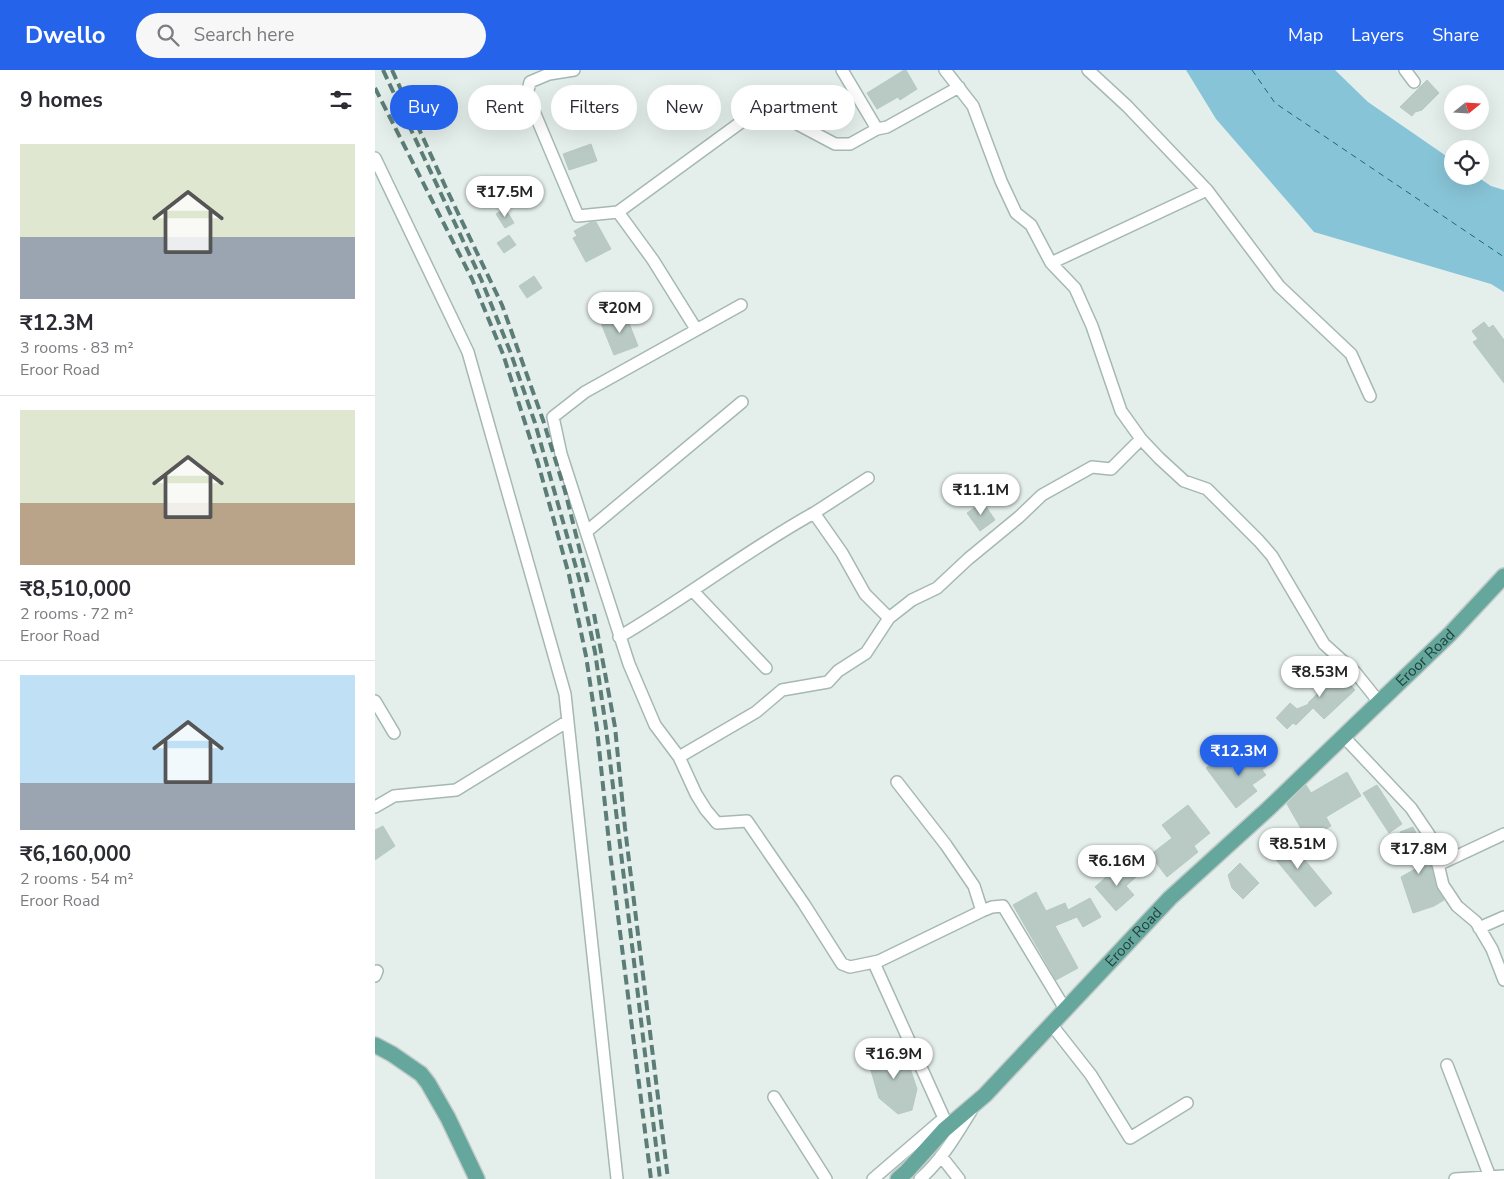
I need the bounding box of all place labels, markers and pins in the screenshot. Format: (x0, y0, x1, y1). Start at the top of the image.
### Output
pin: ₹17.5M (464, 176, 546, 218)
pin: ₹20M (590, 292, 650, 334)
pin: ₹11.1M (940, 474, 1022, 516)
pin: ₹8.53M (1279, 656, 1361, 698)
pin: ₹12.3M (1198, 734, 1280, 777)
pin: ₹8.51M (1257, 828, 1339, 870)
pin: ₹17.8M (1378, 832, 1460, 875)
pin: ₹6.16M (1076, 844, 1158, 887)
pin: ₹16.9M (853, 1038, 935, 1080)

